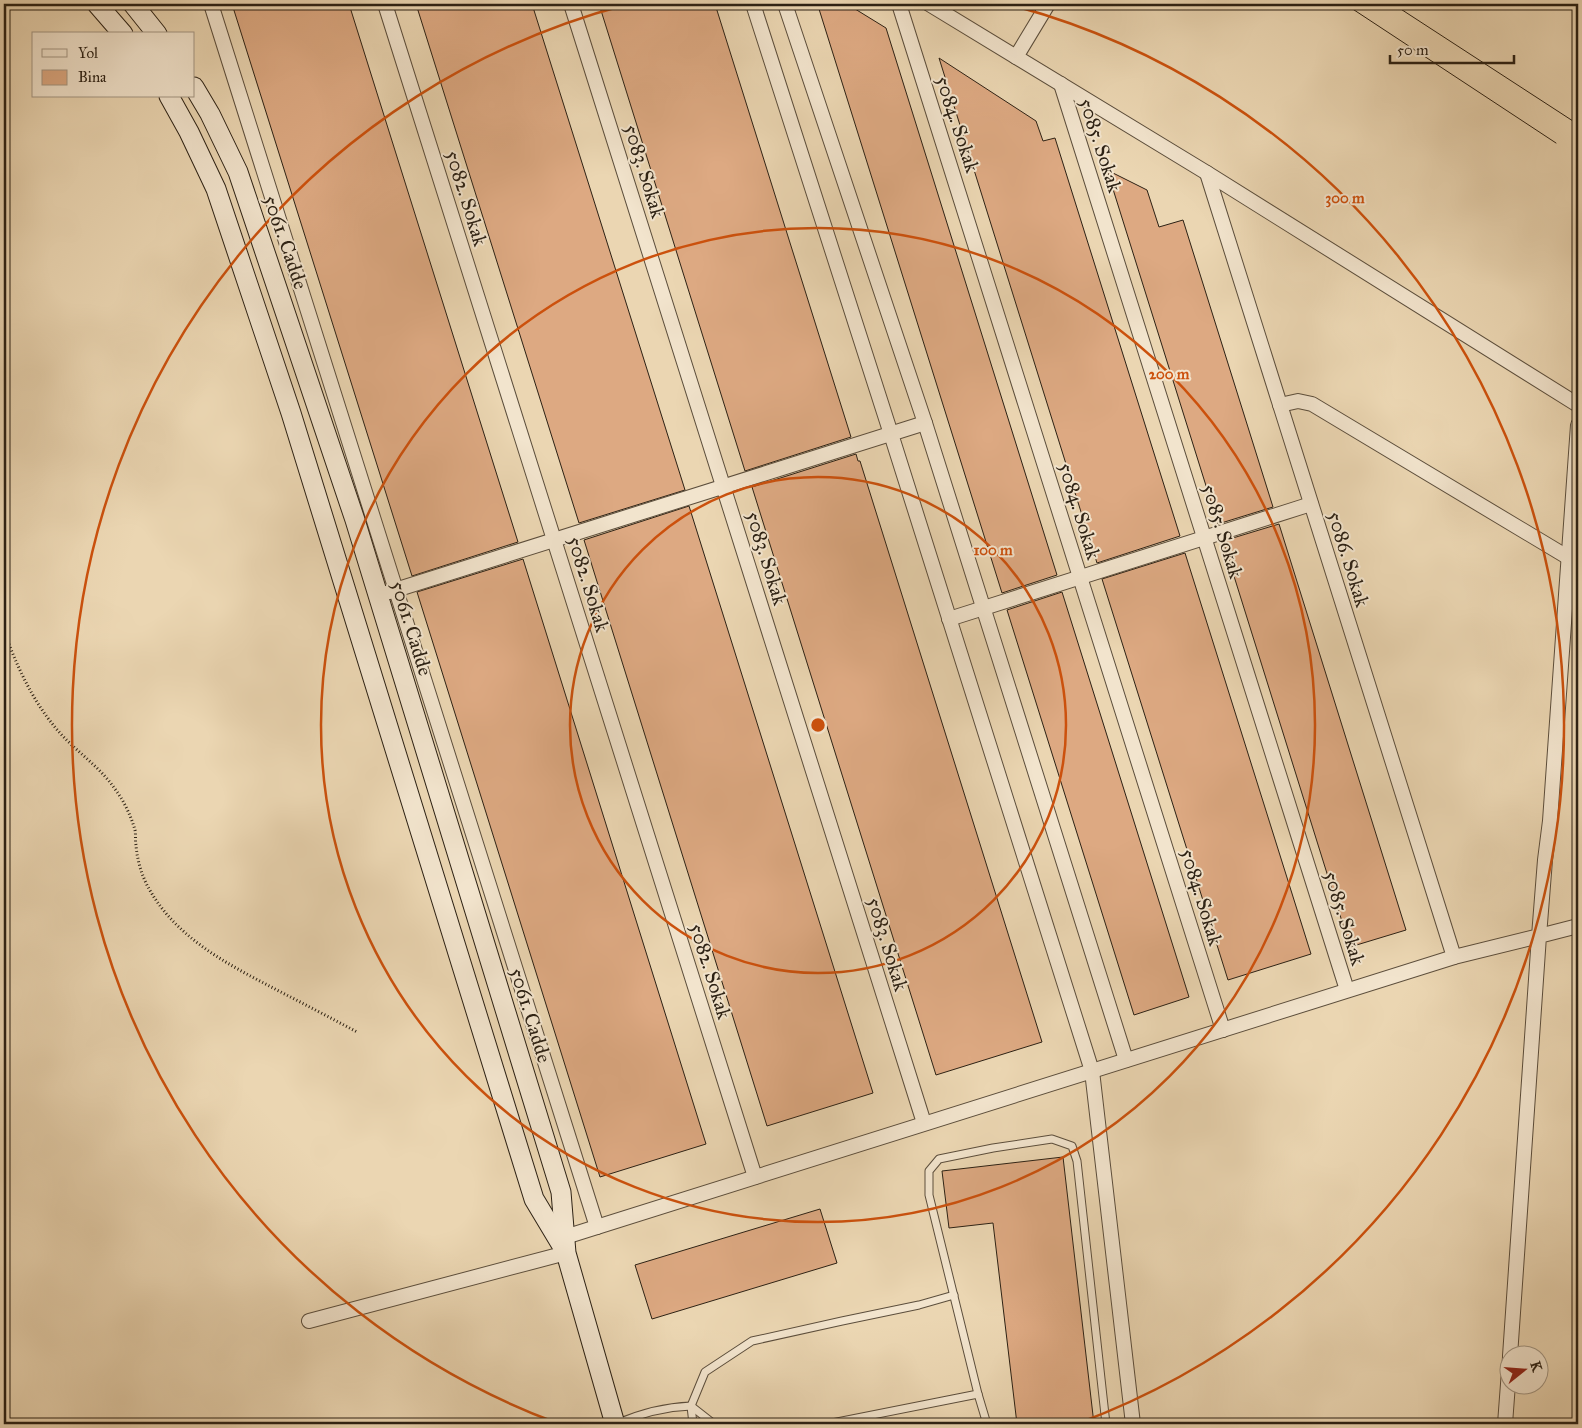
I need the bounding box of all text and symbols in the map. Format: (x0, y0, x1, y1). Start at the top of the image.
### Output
legend (32, 32, 195, 98)
scale bar (1390, 32, 1513, 64)
text: 50 m (1397, 41, 1429, 59)
text: Yol (78, 44, 99, 62)
text: Bina (78, 68, 107, 86)
street label: 5084. Sokak (931, 73, 985, 176)
street label: 5085. Sokak (1075, 95, 1128, 196)
street label: 5083. Sokak (619, 121, 671, 221)
street label: 5082. Sokak (441, 147, 493, 249)
text: 300 m (1325, 189, 1365, 208)
street label: 5061. Cadde (259, 192, 313, 292)
text: 200 m (1149, 365, 1190, 383)
street label: 5084. Sokak (1054, 460, 1106, 563)
street label: 5085. Sokak (1197, 481, 1249, 582)
street label: 5083. Sokak (741, 508, 793, 608)
street label: 5086. Sokak (1323, 508, 1375, 610)
street label: 5082. Sokak (563, 533, 615, 635)
text: 100 m (973, 541, 1013, 559)
street label: 5061. Cadde (386, 578, 438, 678)
centre of rings (809, 716, 827, 734)
street label: 5084. Sokak (1176, 846, 1228, 949)
street label: 5085. Sokak (1319, 868, 1371, 969)
street label: 5083. Sokak (862, 894, 914, 994)
street label: 5082. Sokak (685, 920, 737, 1022)
street label: 5061. Cadde (505, 965, 557, 1065)
north arrow (1500, 1346, 1550, 1396)
text: K (1526, 1359, 1546, 1375)

